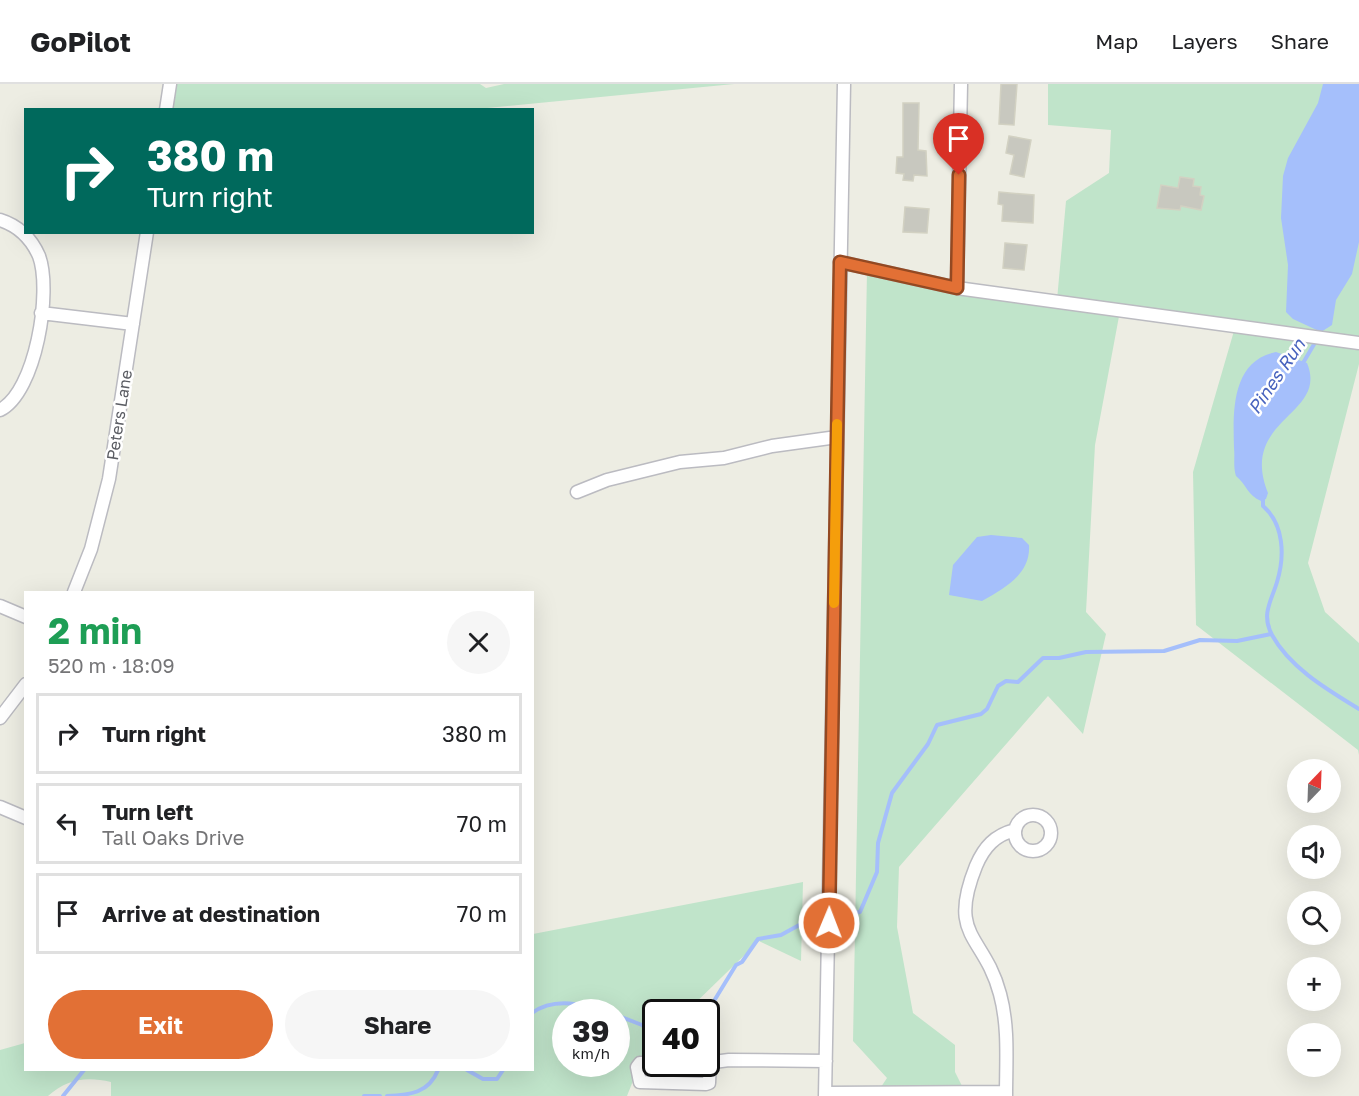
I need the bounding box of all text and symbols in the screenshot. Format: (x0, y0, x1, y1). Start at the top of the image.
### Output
text: GoPilot (30, 25, 131, 58)
text: Map (1095, 28, 1138, 54)
text: Layers (1171, 28, 1238, 54)
text: Share (1271, 28, 1329, 54)
pin (933, 113, 984, 175)
icon: arrive (942, 122, 975, 155)
text: 380 m (147, 130, 274, 180)
icon: right (48, 132, 126, 210)
text: Turn right (147, 181, 273, 213)
water label: Pines Run (1243, 333, 1310, 418)
street label: Peters Lane (102, 368, 136, 462)
text: 2 min (48, 609, 142, 652)
button: close (447, 611, 510, 674)
text: 520 m · 18:09 (48, 653, 175, 677)
icon: right (51, 717, 84, 750)
text: Turn right (102, 720, 206, 747)
text: 380 m (442, 720, 507, 747)
north arrow (1287, 759, 1341, 813)
map controls (1287, 759, 1341, 1077)
text: Turn left (102, 798, 193, 825)
icon: left (51, 807, 84, 840)
text: 70 m (457, 810, 507, 837)
text: Tall Oaks Drive (102, 825, 244, 849)
button: sound (1287, 825, 1341, 879)
position arrow (797, 891, 861, 955)
button: search (1287, 891, 1341, 945)
icon: arrive (51, 897, 84, 930)
text: Arrive at destination (102, 900, 320, 927)
text: 70 m (457, 900, 507, 927)
button: + (1287, 957, 1341, 1011)
button: Exit (48, 990, 273, 1059)
button: Share (285, 990, 510, 1059)
speed limit sign: 40 (642, 999, 720, 1077)
text: 39 (572, 1013, 610, 1049)
button: − (1287, 1023, 1341, 1077)
text: km/h (572, 1044, 610, 1062)

